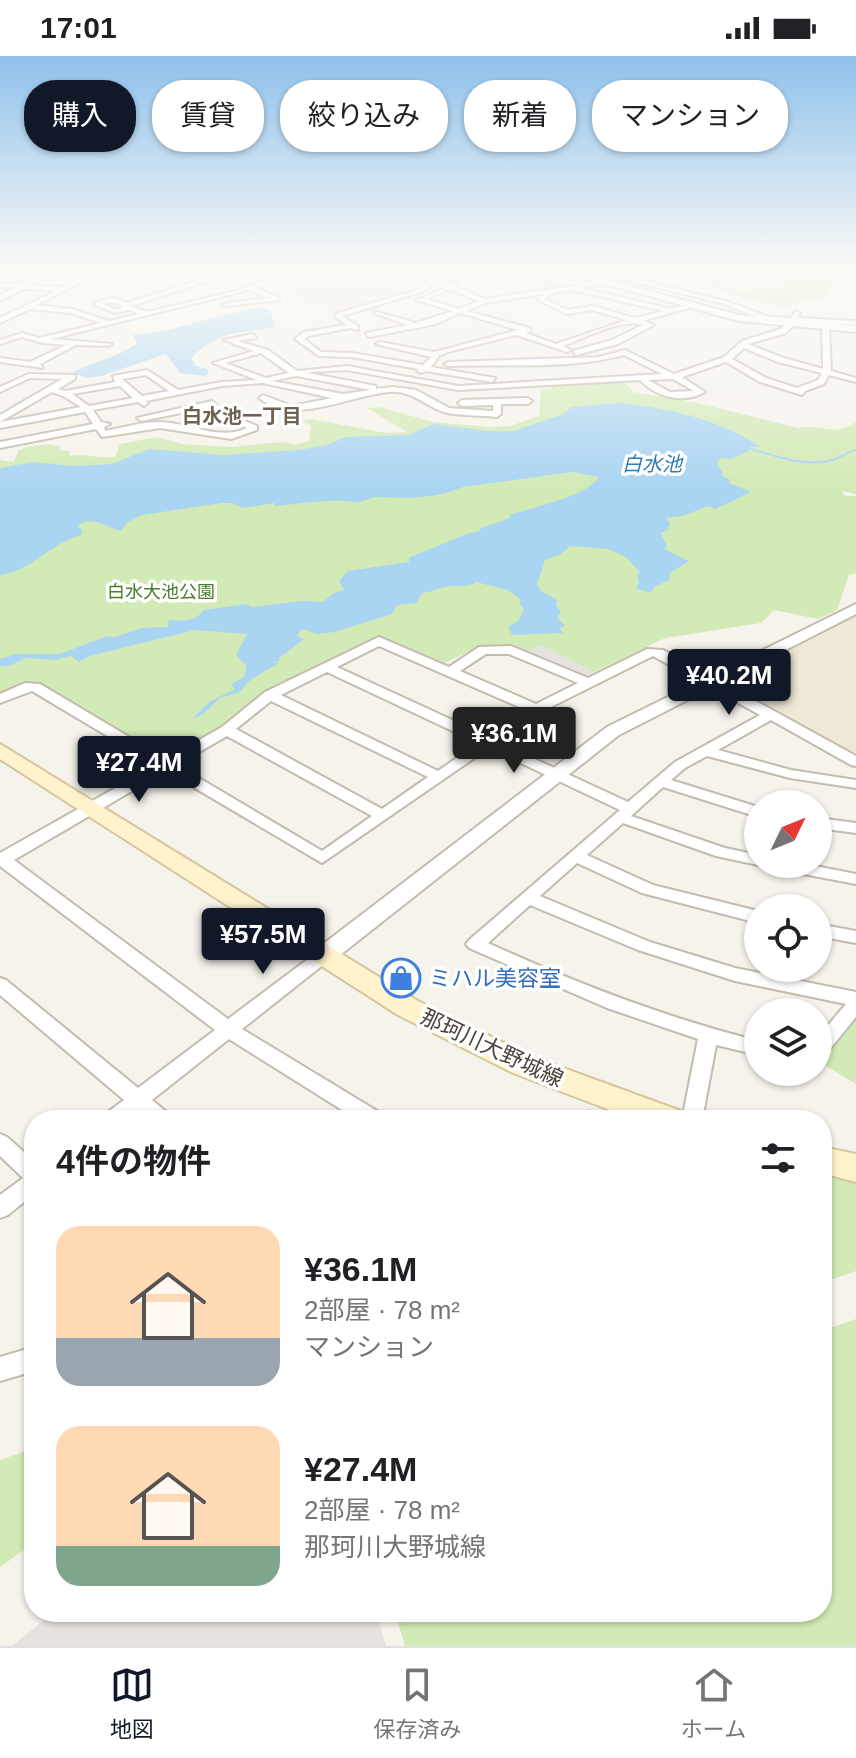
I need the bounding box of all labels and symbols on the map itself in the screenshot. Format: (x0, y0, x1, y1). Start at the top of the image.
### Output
district label: 白水池一丁目 (182, 405, 302, 427)
water label: 白水池 (622, 453, 684, 475)
park label: 白水大池公園 (107, 582, 215, 602)
pin: ¥40.2M (664, 649, 794, 717)
pin: ¥36.1M (449, 707, 579, 775)
pin: ¥27.4M (74, 736, 204, 804)
north arrow (744, 790, 832, 878)
pin: ¥57.5M (198, 908, 328, 976)
shop icon: ミハル美容室 (380, 957, 422, 999)
place label: ミハル美容室 (429, 966, 561, 991)
street label: 那珂川大野城線 (417, 1004, 567, 1092)

